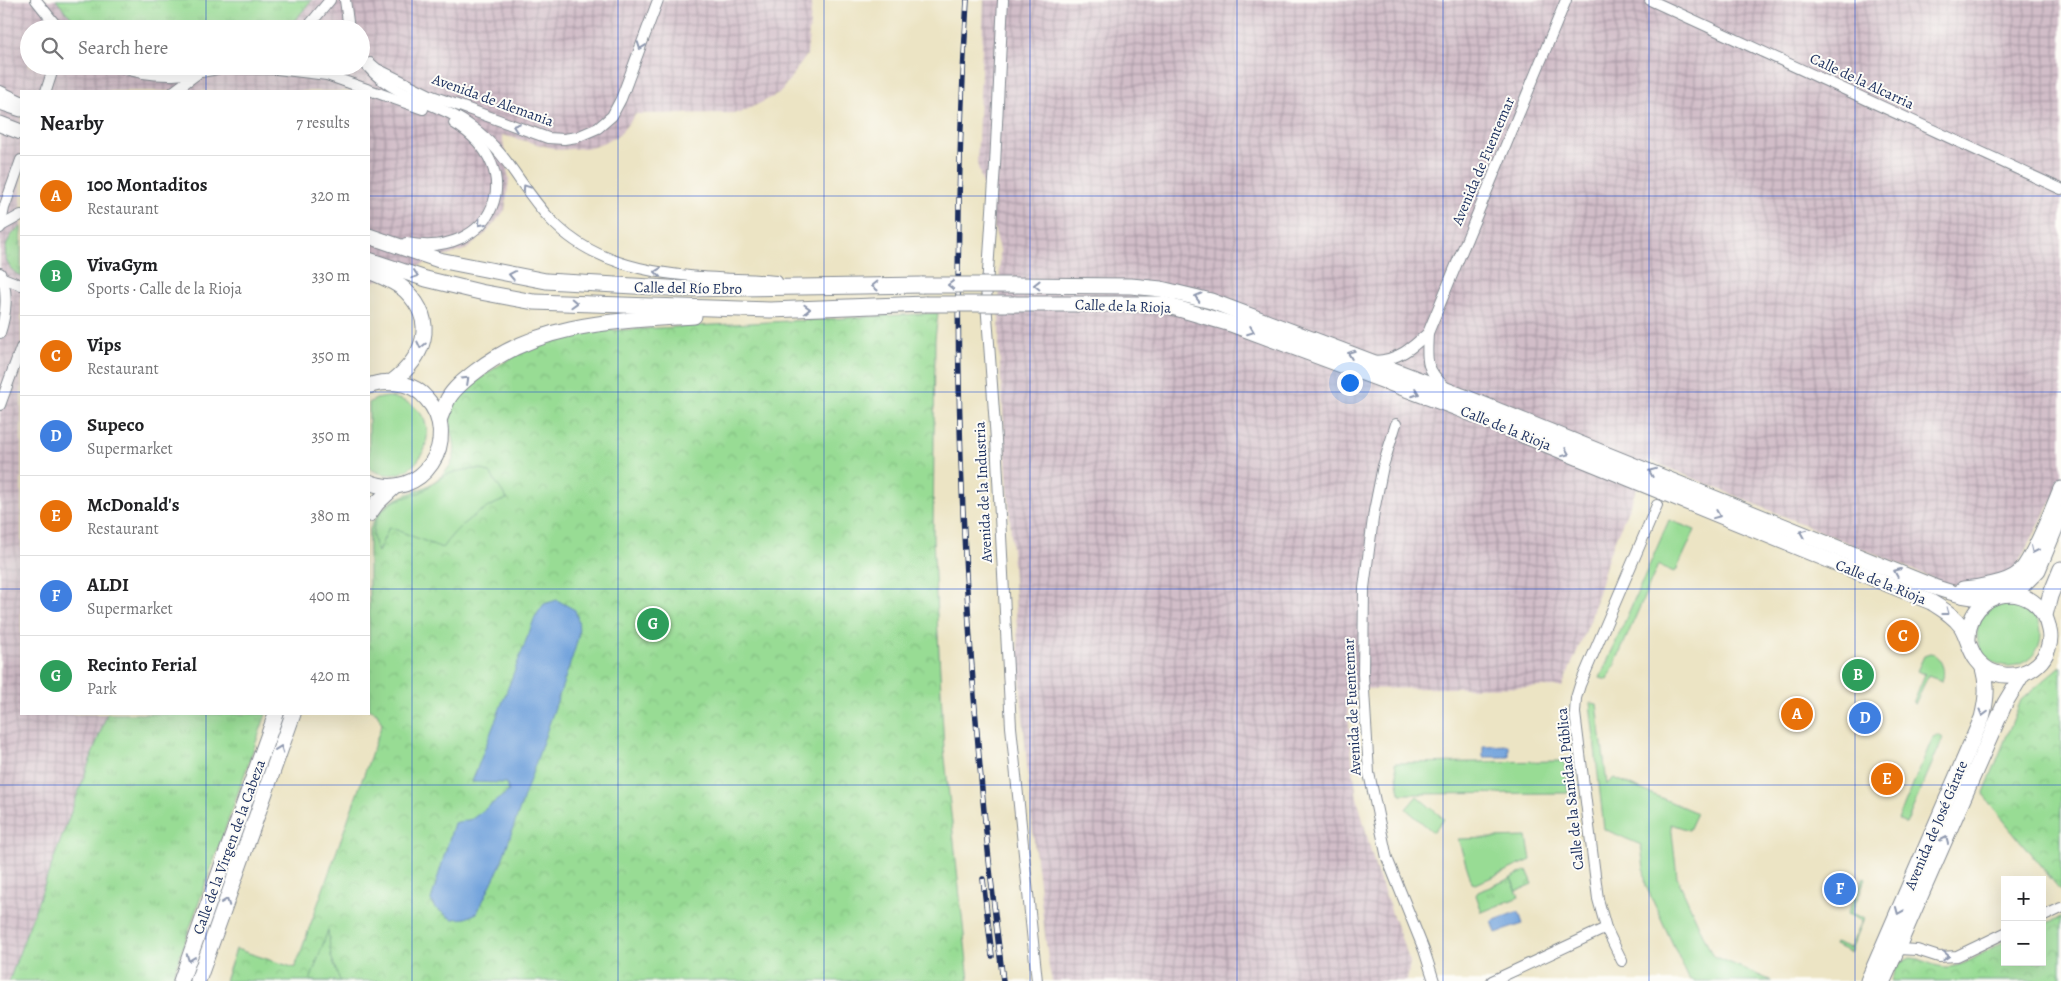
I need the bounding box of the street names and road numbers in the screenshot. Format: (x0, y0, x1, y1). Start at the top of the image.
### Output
street label: Calle de la Alcarria (1807, 48, 1917, 114)
street label: Avenida de Alemania (429, 68, 556, 131)
street label: Avenida de Fuentemar (1447, 94, 1519, 229)
street label: Calle del Río Ebro (634, 277, 742, 299)
street label: Calle de la Rioja (1075, 294, 1171, 318)
street label: Calle de la Rioja (1458, 401, 1554, 455)
street label: Avenida de la Industria (969, 421, 997, 564)
street label: Calle de la Rioja (1833, 555, 1929, 609)
street label: Avenida de Fuentemar (1338, 638, 1366, 777)
street label: Calle de la Sanidad Pública (1552, 707, 1588, 871)
street label: Calle de la Virgen de la Cabeza (188, 757, 270, 937)
street label: Avenida de José Gárate (1899, 757, 1972, 894)

